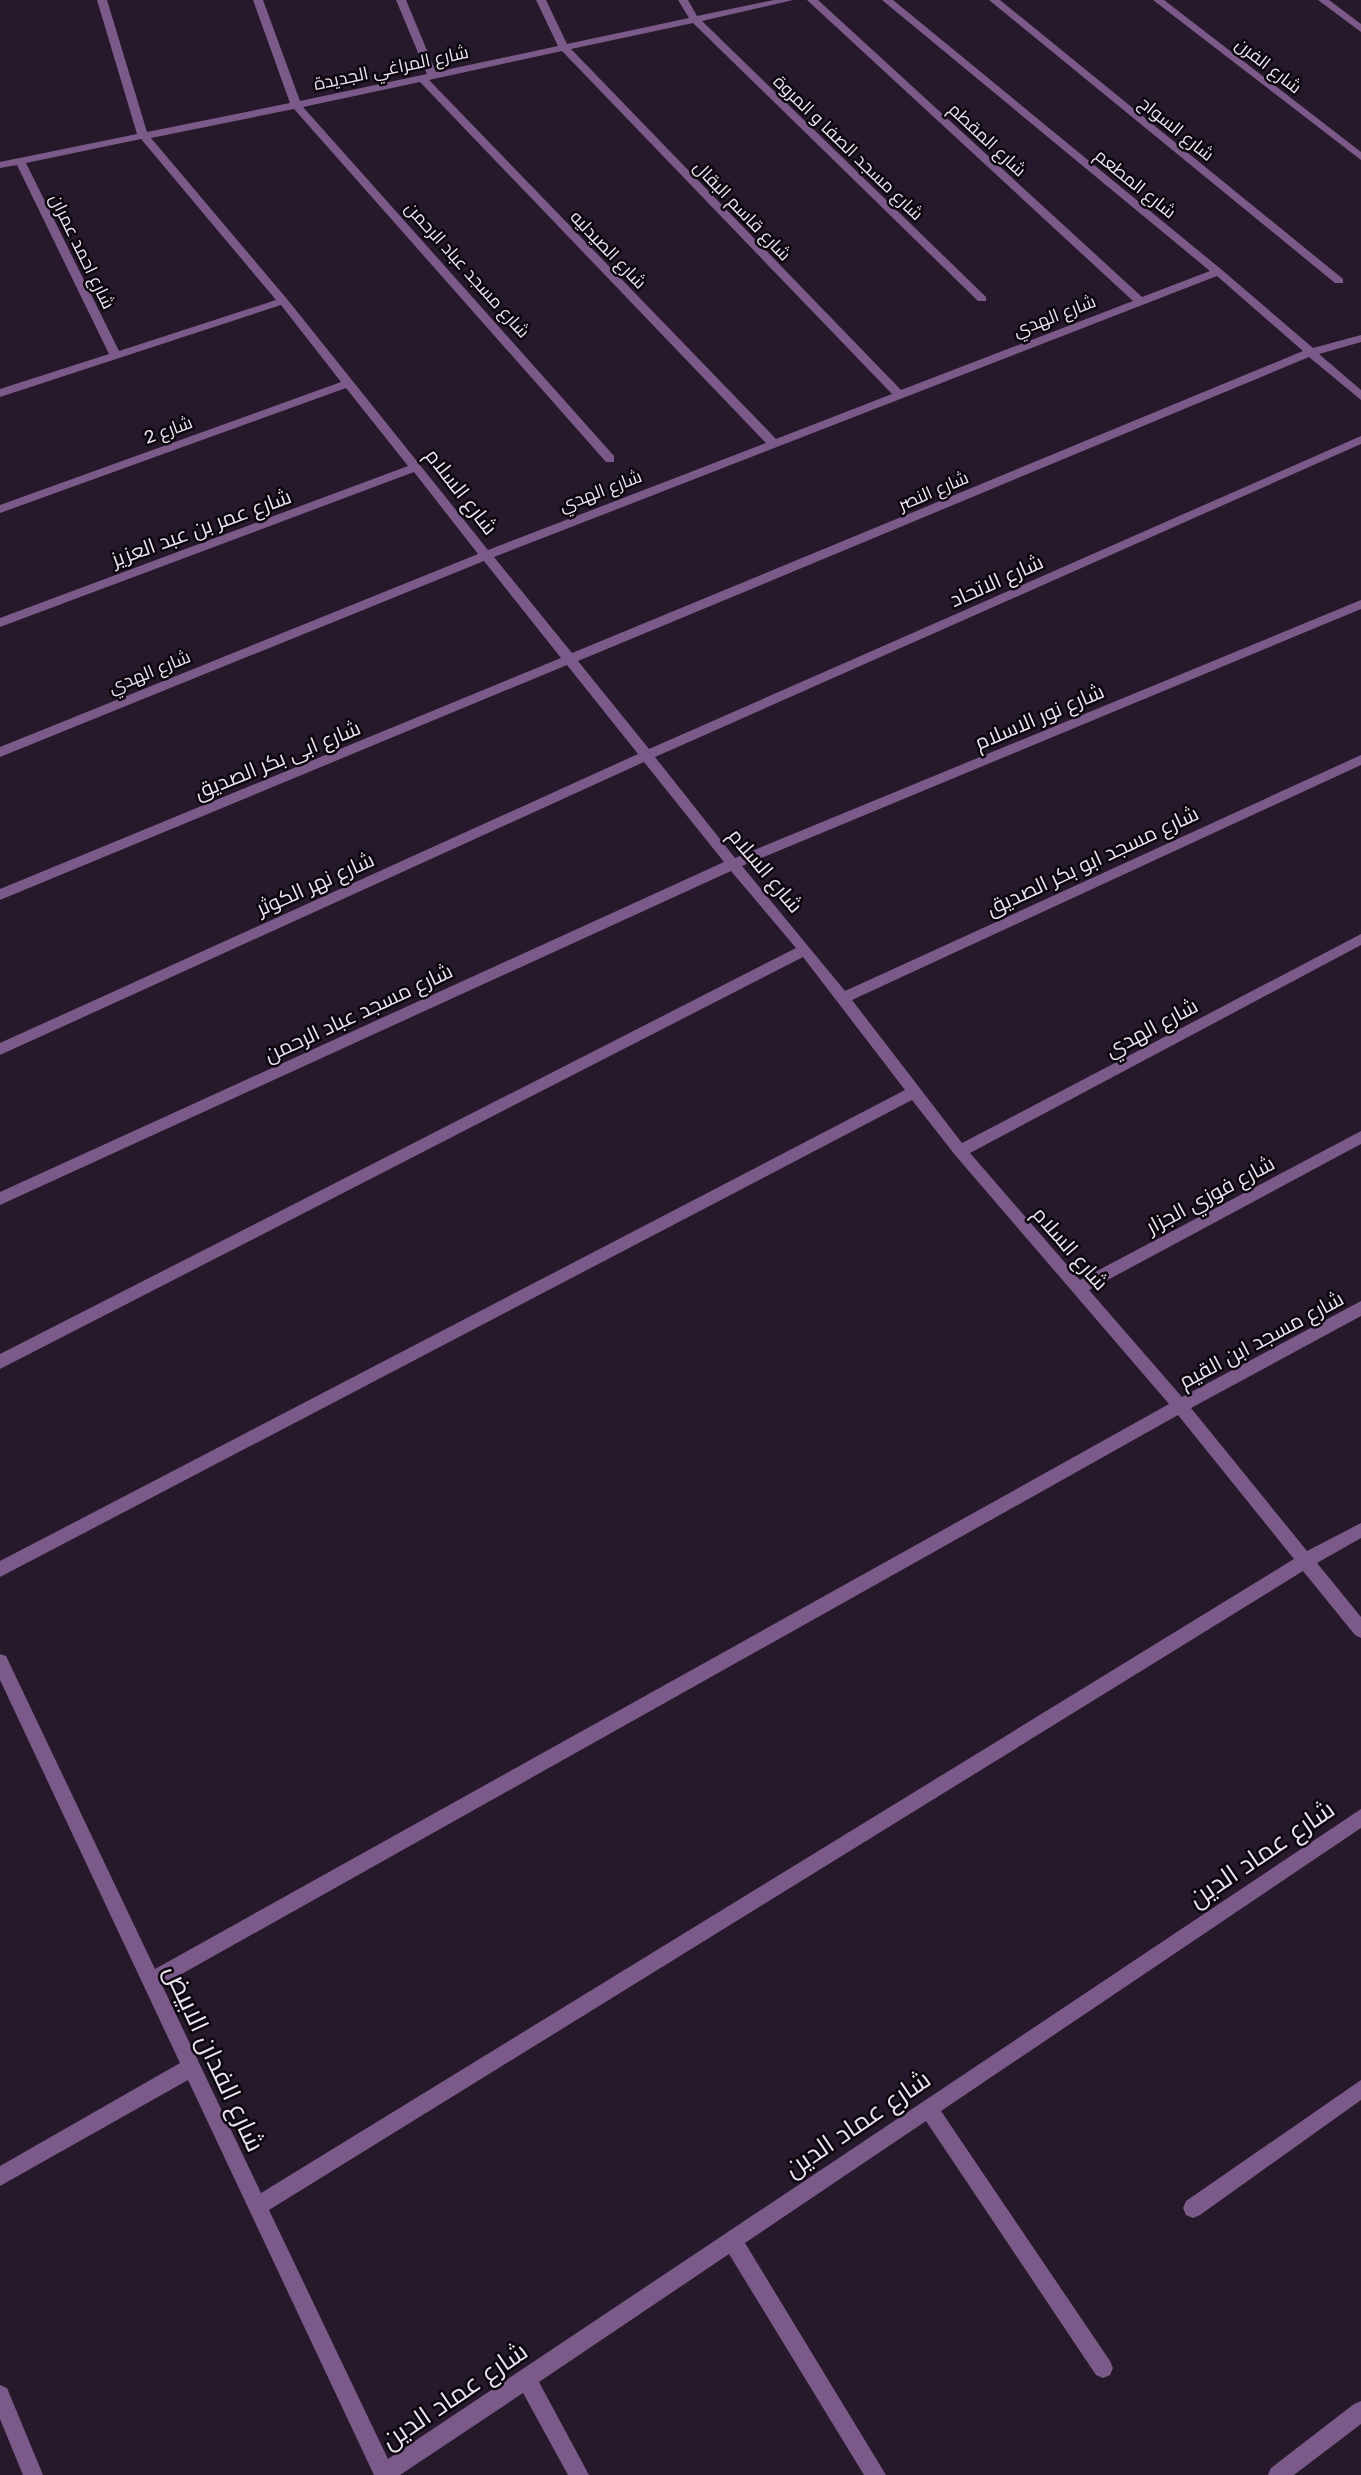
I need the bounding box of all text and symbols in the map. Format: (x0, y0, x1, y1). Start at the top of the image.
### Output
street label: شارع الفرن (1230, 32, 1307, 99)
street label: شارع المراغي الجديدة (312, 40, 471, 98)
street label: شارع مسجد الصفا و المروة (768, 70, 929, 226)
street label: شارع السواح (1134, 91, 1219, 167)
street label: شارع المقطم (943, 97, 1031, 182)
street label: شارع المطعم (1090, 144, 1181, 224)
street label: شارع قاسم البقال (688, 155, 796, 266)
street label: شارع احمد عمران (44, 190, 120, 313)
street label: شارع مسجد عباد الرحمن (400, 196, 535, 343)
street label: شارع الصيدليه (565, 205, 652, 294)
street label: شارع الهدي (1010, 289, 1100, 345)
street label: شارع 2 (141, 410, 196, 450)
street label: شارع السلام (419, 443, 504, 541)
street label: شارع الهدي (556, 464, 646, 520)
street label: شارع النصر (893, 465, 972, 517)
street label: شارع عمر بن عبد العزيز (107, 482, 295, 574)
street label: شارع الاتحاد (945, 548, 1048, 614)
street label: شارع الهدي (105, 645, 195, 701)
street label: شارع نور الاسلام (970, 677, 1108, 757)
street label: شارع ابى بكر الصديق (190, 714, 365, 806)
street label: شارع مسجد ابو بكر الصديق (982, 799, 1203, 922)
street label: شارع السلام (722, 822, 809, 919)
street label: شارع نهر الكوثر (251, 845, 379, 923)
street label: شارع مسجد عباد الرحمن (260, 957, 457, 1069)
street label: شارع الهدي (1100, 992, 1204, 1066)
street label: شارع فوزي الجزار (1140, 1149, 1281, 1243)
street label: شارع السلام (1026, 1201, 1114, 1297)
street label: شارع مسجد ابن القيم (1174, 1285, 1349, 1395)
street label: شارع عماد الدين (1182, 1793, 1341, 1915)
street label: شارع الفدان الابيض (156, 1960, 272, 2157)
street label: شارع عماد الدين (778, 2063, 937, 2185)
street label: شارع عماد الدين (375, 2335, 534, 2457)

